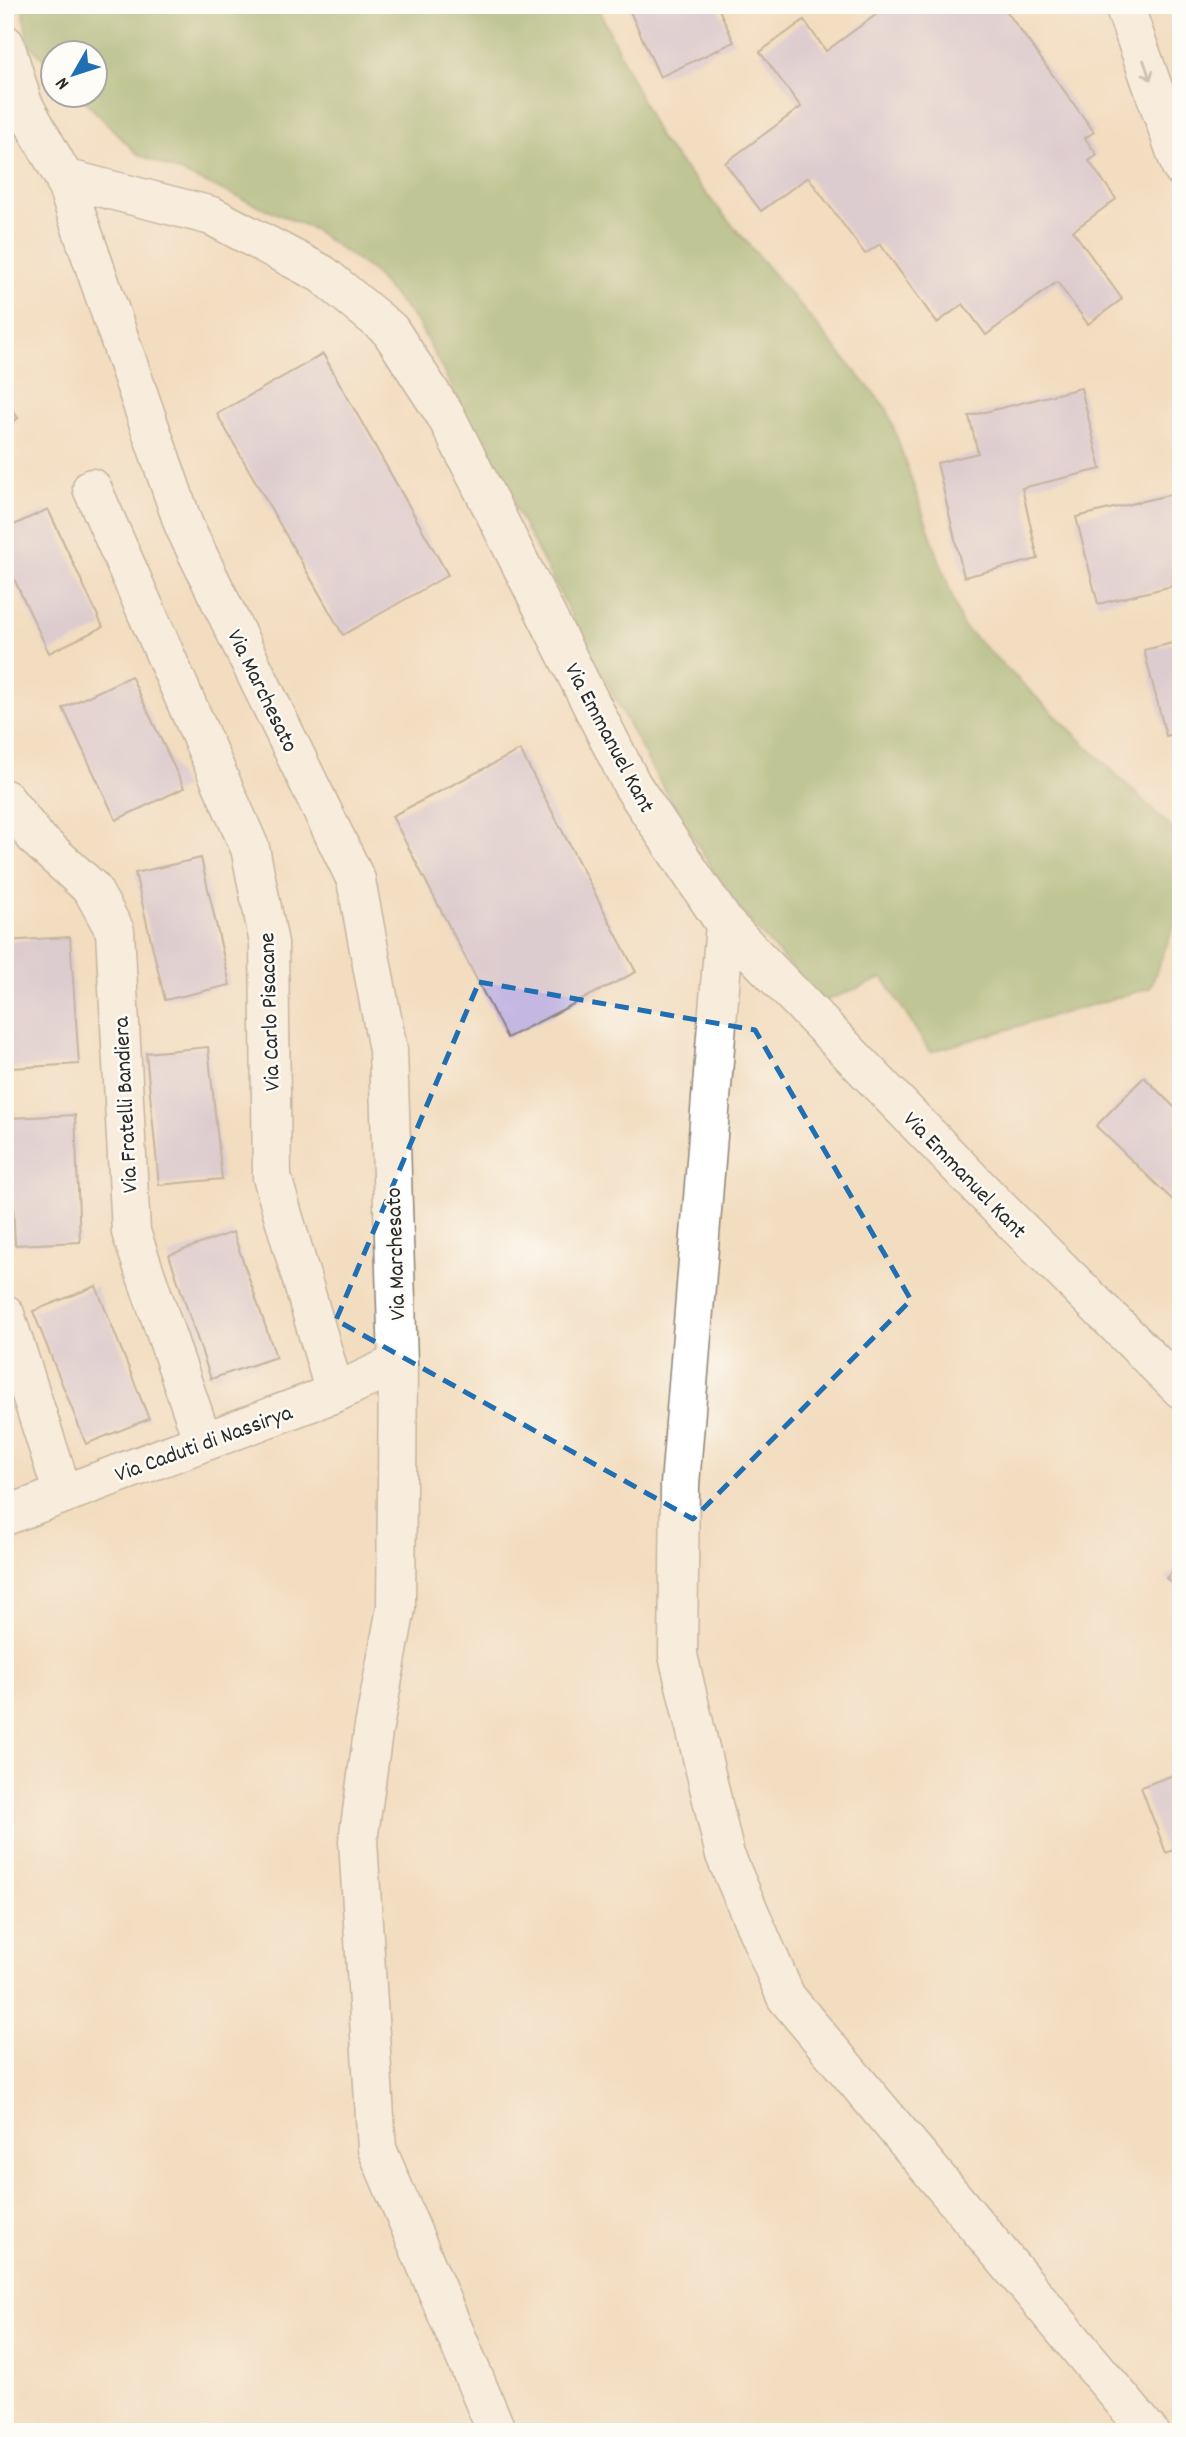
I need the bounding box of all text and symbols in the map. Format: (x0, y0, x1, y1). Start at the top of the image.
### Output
north arrow (38, 38, 108, 108)
one-way arrow (1142, 58, 1154, 80)
text: N (50, 70, 77, 95)
street label: Via Marchesato (217, 624, 305, 759)
street label: Via Emmanuel Kant (554, 658, 661, 820)
street label: Via Carlo Pisacane (252, 932, 291, 1092)
street label: Via Fratelli Bandiera (106, 1015, 149, 1194)
street label: Via Emmanuel Kant (894, 1105, 1033, 1248)
street label: Via Marchesato (379, 1187, 416, 1321)
street label: Via Caduti di Nassirya (111, 1397, 299, 1493)

